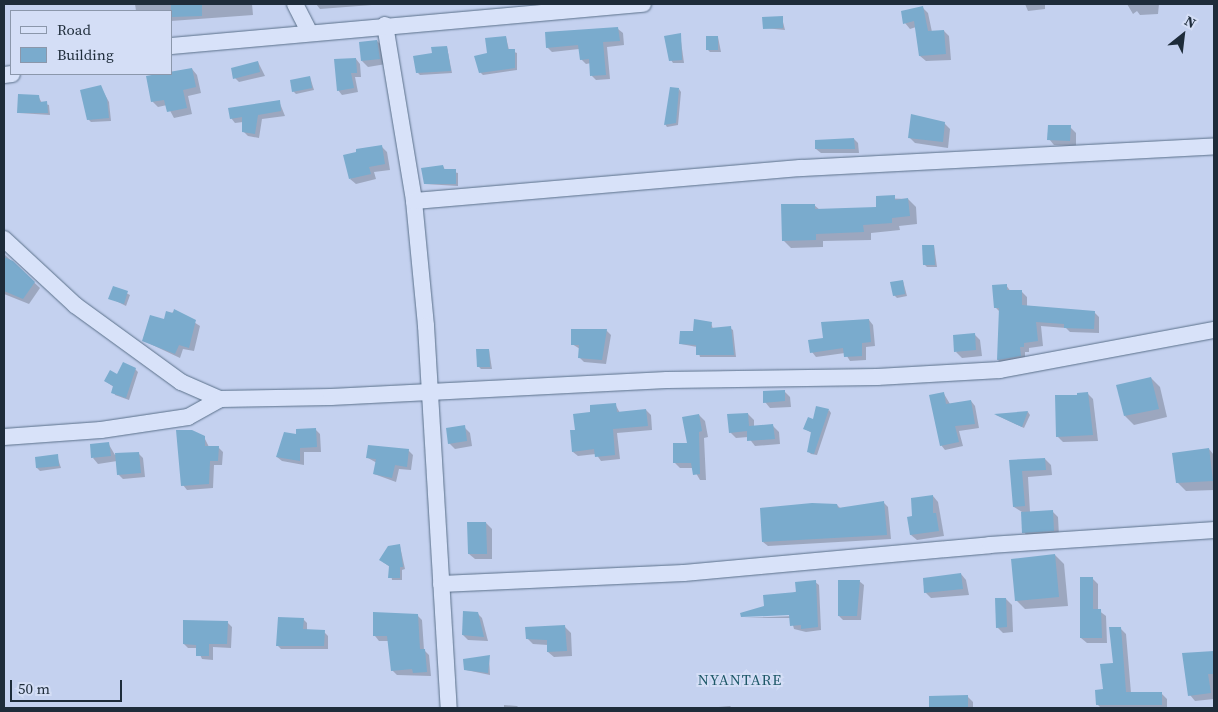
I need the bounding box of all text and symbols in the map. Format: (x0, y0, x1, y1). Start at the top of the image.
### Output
legend (10, 10, 172, 75)
north arrow (1158, 10, 1208, 60)
text: N (1181, 11, 1200, 33)
text: Road (57, 19, 91, 40)
text: Building (57, 44, 114, 65)
scale bar (12, 670, 125, 702)
district label: NYANTARE (697, 671, 783, 689)
text: 50 m (18, 678, 50, 699)

